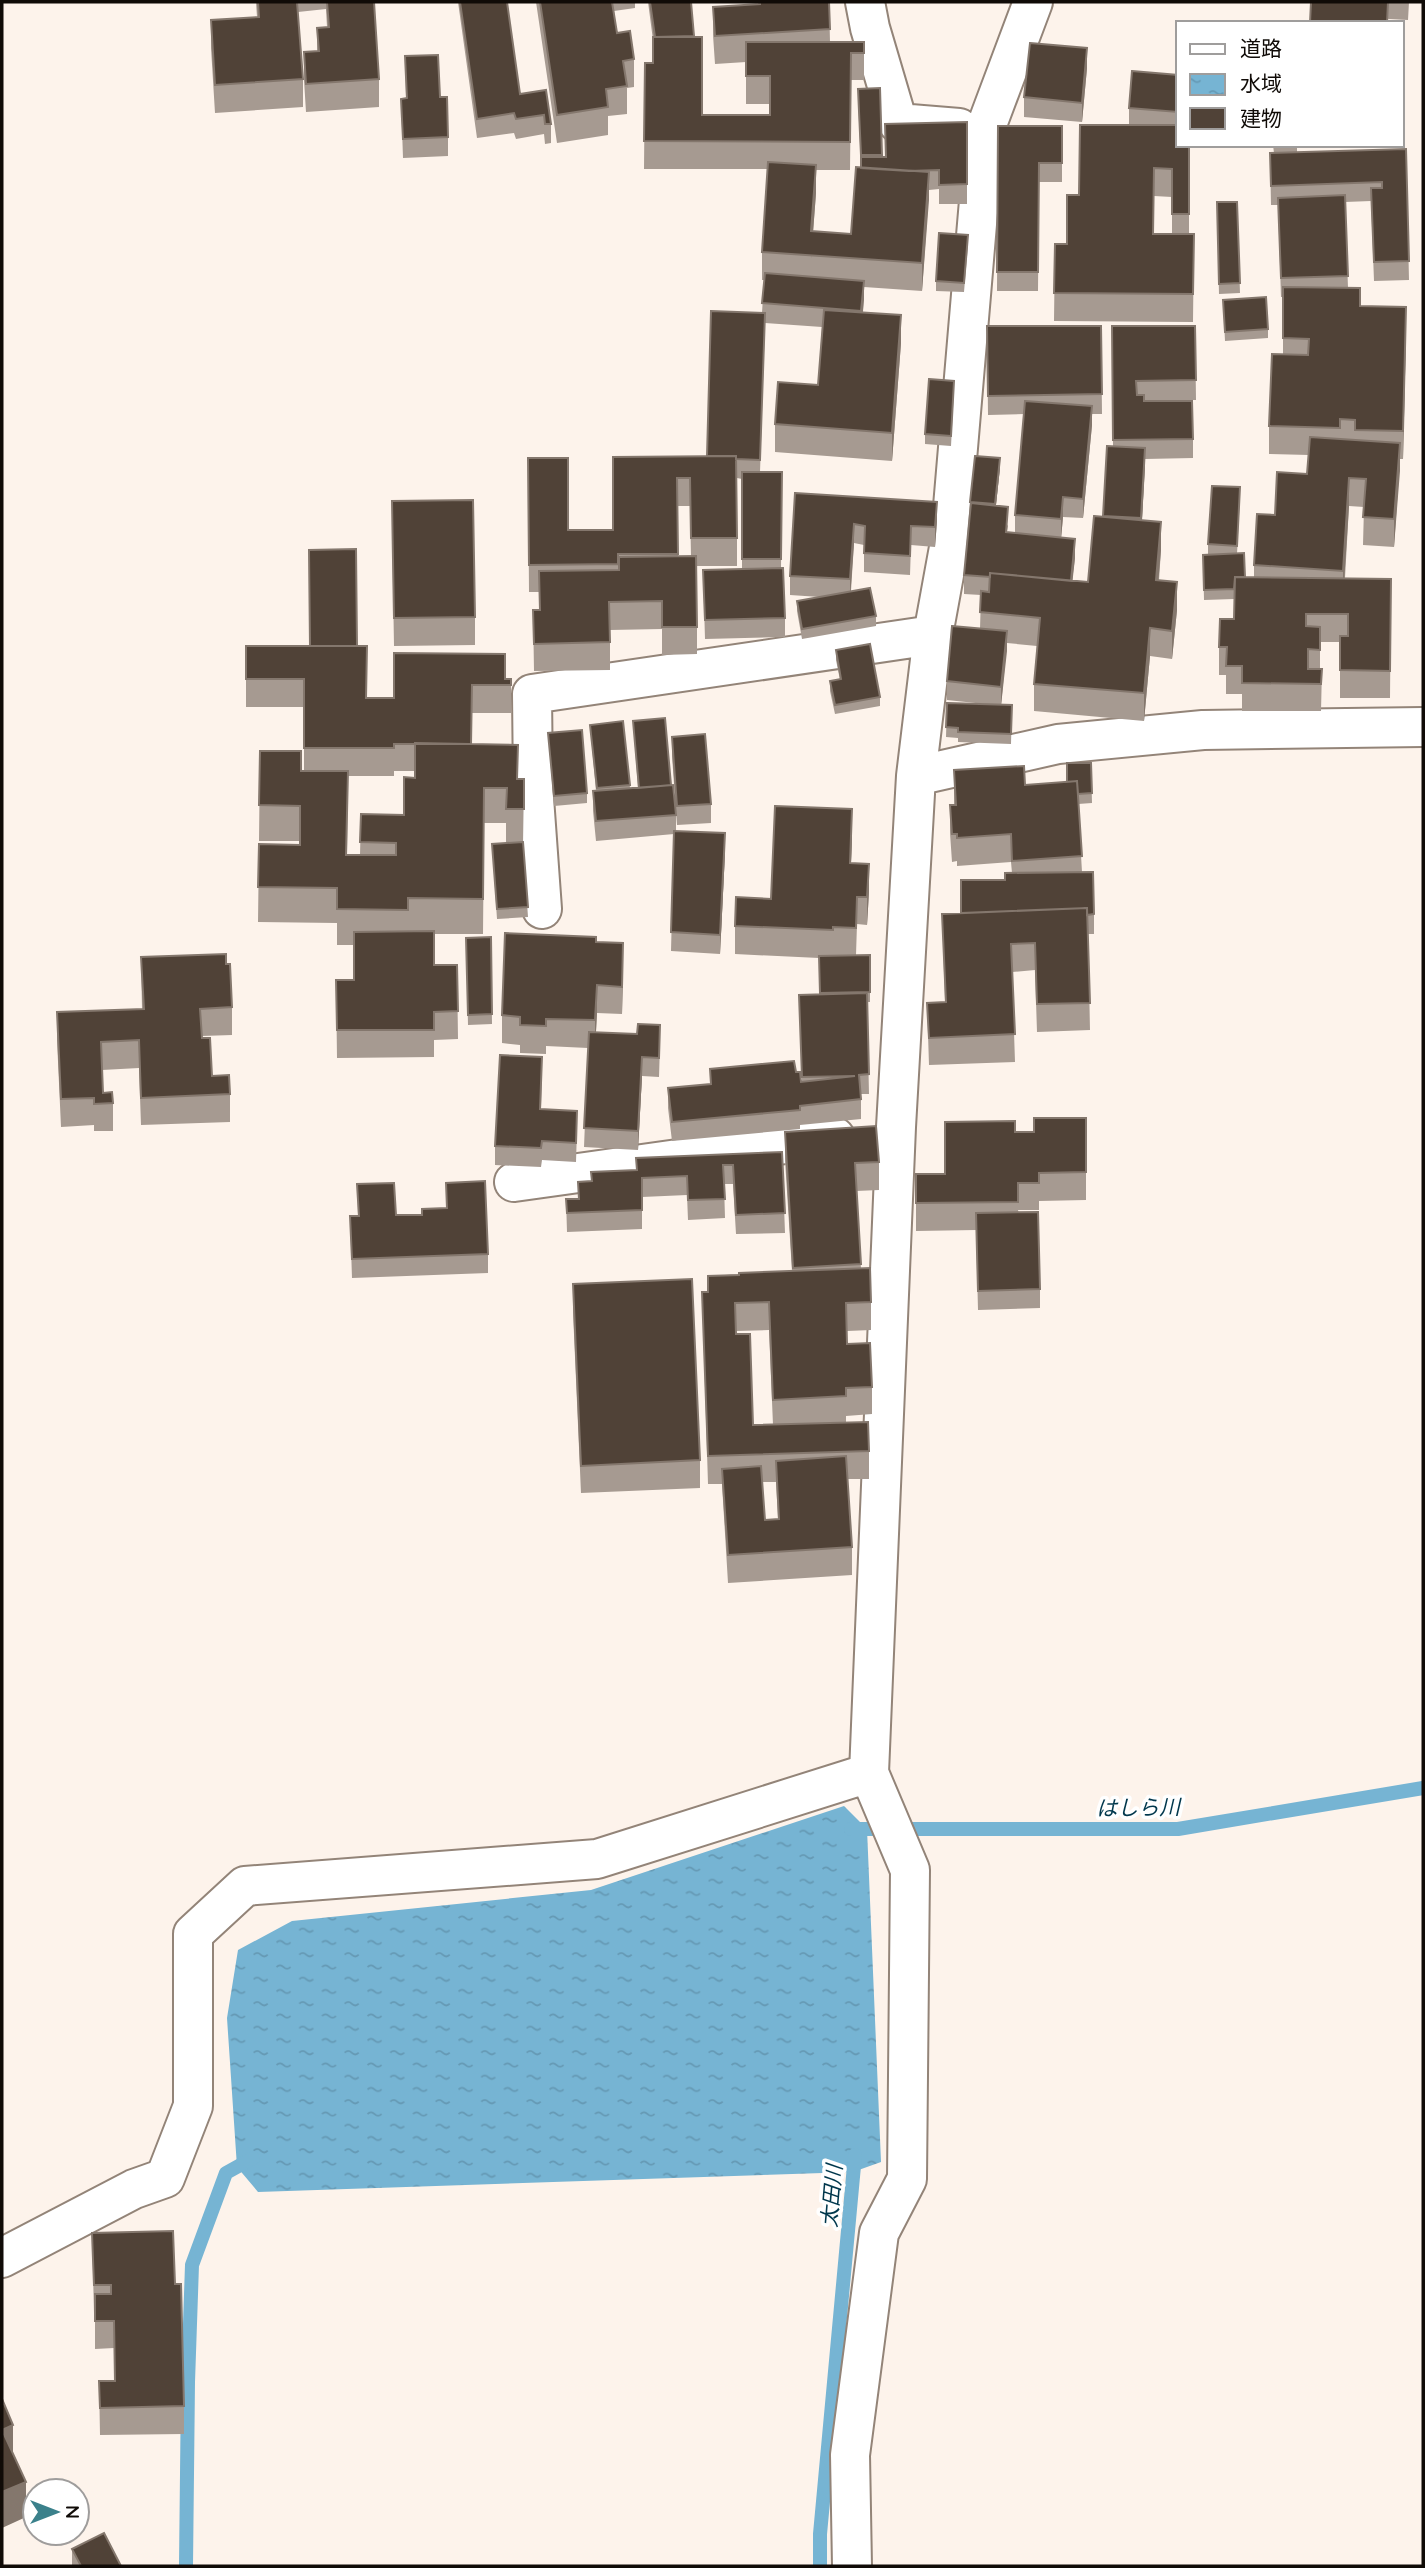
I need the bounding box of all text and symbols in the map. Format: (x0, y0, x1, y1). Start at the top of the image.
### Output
legend (1176, 21, 1404, 147)
text: 道路 (1240, 35, 1282, 61)
text: 水域 (1240, 70, 1282, 96)
text: 建物 (1240, 105, 1282, 131)
water label: はしら川 (1096, 1793, 1182, 1821)
water label: 太田川 (815, 2161, 847, 2229)
north arrow (21, 2477, 91, 2547)
text: N (61, 2505, 85, 2519)

